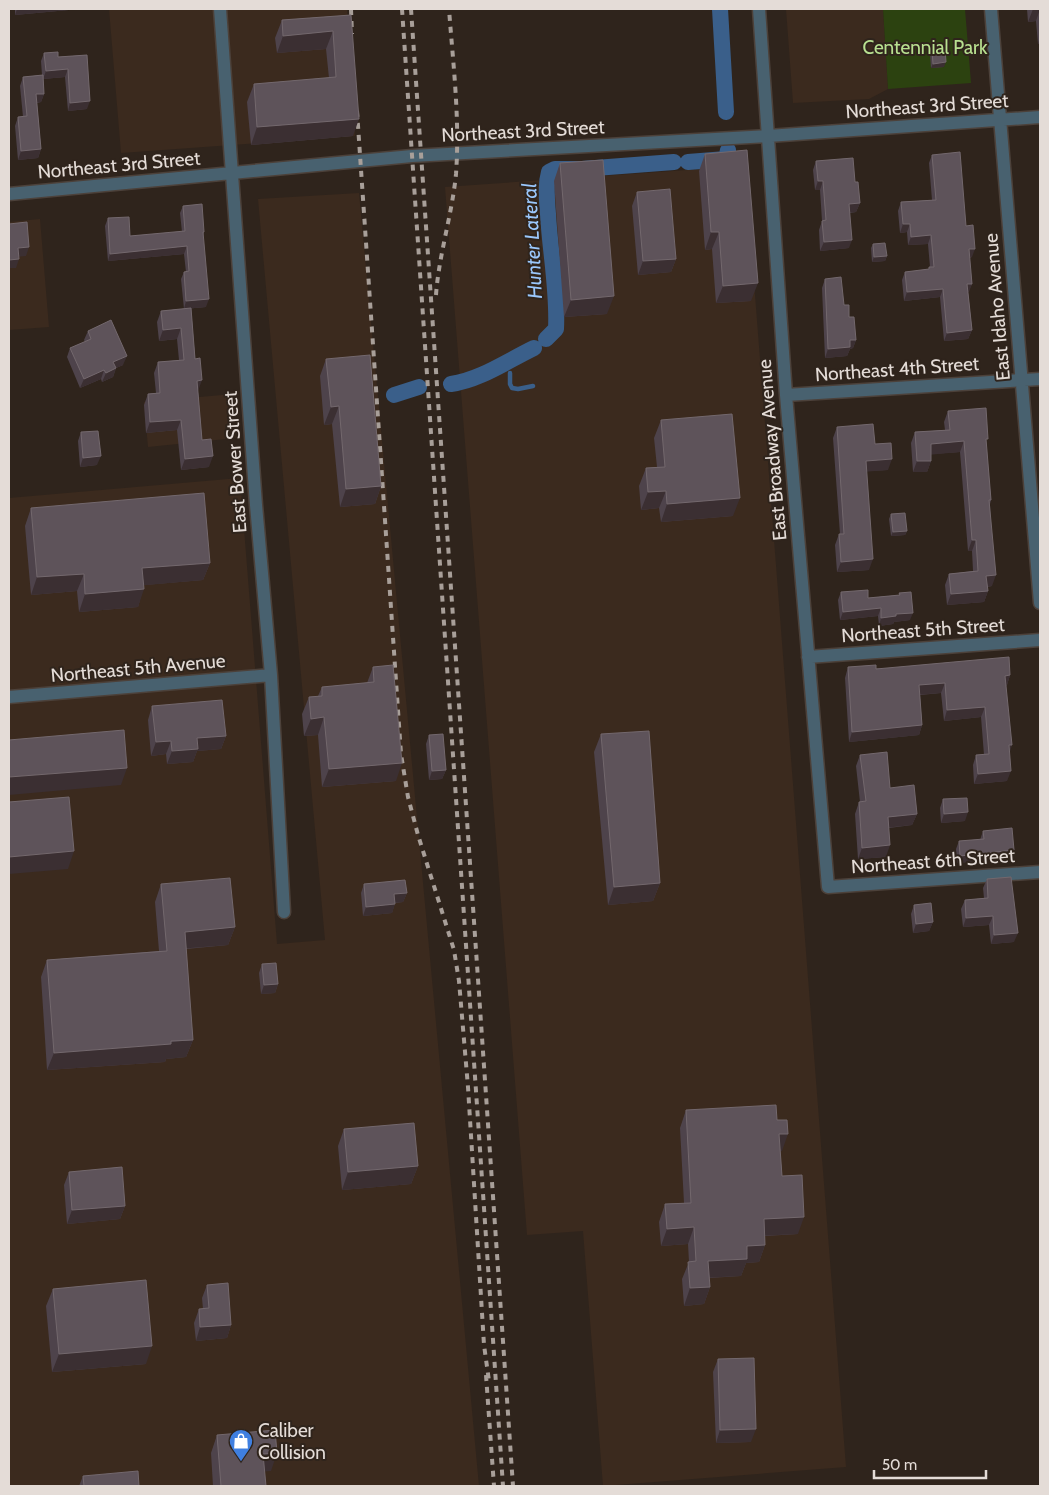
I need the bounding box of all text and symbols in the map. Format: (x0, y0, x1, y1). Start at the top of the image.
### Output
park label: Centennial Park (862, 36, 988, 59)
street label: Northeast 3rd Street (845, 89, 1010, 123)
street label: Northeast 3rd Street (441, 115, 606, 147)
street label: Northeast 3rd Street (37, 146, 202, 184)
water label: Hunter Lateral (517, 182, 547, 299)
street label: East Idaho Avenue (979, 232, 1015, 382)
street label: Northeast 4th Street (814, 352, 980, 386)
street label: East Broadway Avenue (753, 358, 791, 542)
street label: East Bower Street (219, 390, 251, 534)
street label: Northeast 5th Street (841, 613, 1006, 647)
street label: Northeast 5th Avenue (50, 649, 227, 687)
street label: Northeast 6th Street (850, 844, 1016, 878)
place label: Caliber Collision (258, 1419, 326, 1464)
shop icon: Caliber Collision (228, 1428, 254, 1462)
scale bar (874, 1448, 986, 1480)
text: 50 m (882, 1456, 917, 1474)

